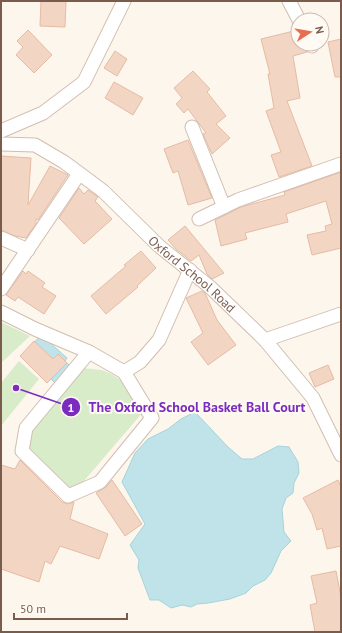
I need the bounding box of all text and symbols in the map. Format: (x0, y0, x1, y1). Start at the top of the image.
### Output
north arrow (290, 12, 330, 52)
text: N (312, 25, 327, 35)
street label: Oxford School Road (145, 232, 239, 316)
callout: The Oxford School Basket Ball Court (61, 394, 314, 420)
text: The Oxford School Basket Ball Court (89, 398, 306, 416)
text: 1 (68, 400, 74, 415)
scale bar (14, 595, 127, 621)
text: 50 m (20, 601, 46, 616)

